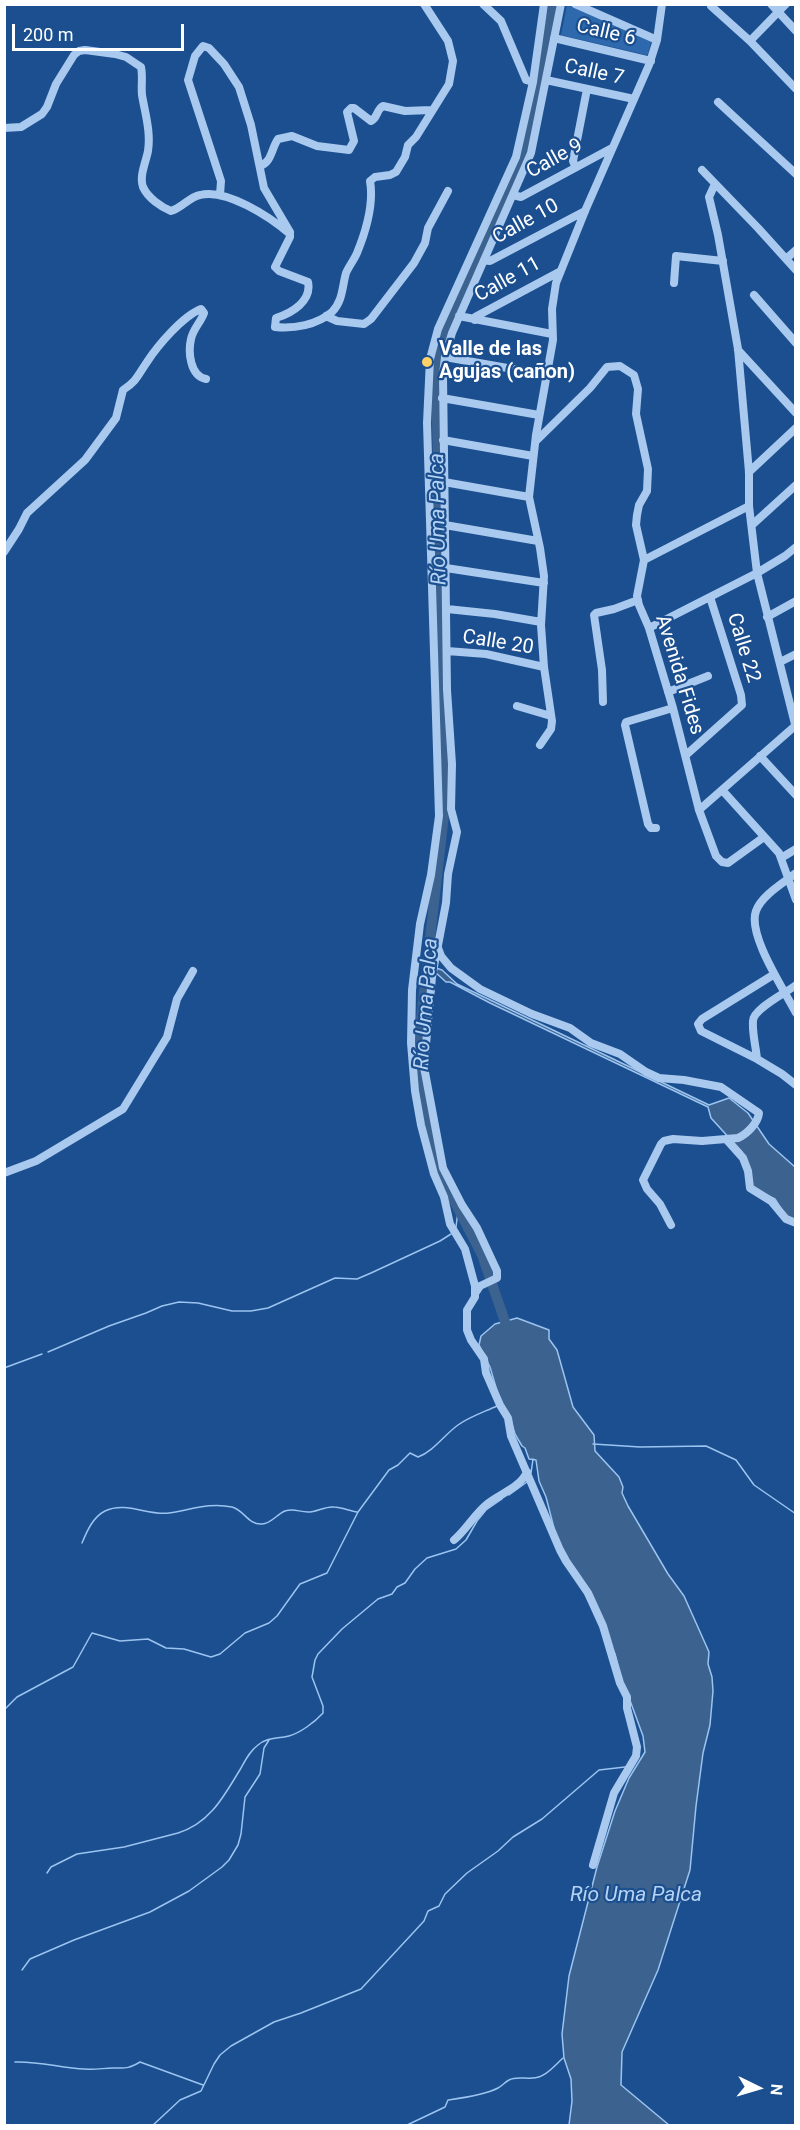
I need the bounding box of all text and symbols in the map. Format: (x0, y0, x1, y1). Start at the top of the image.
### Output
scale bar (15, 12, 188, 50)
street label: Calle 6 (574, 15, 638, 51)
text: 200 m (23, 24, 74, 45)
street label: Calle 7 (562, 55, 626, 91)
street label: Calle 9 (523, 134, 587, 184)
street label: Calle 10 (489, 194, 563, 250)
street label: Calle 11 (471, 252, 545, 308)
place label: Valle de las Agujas (cañon) (439, 338, 575, 385)
marker: Valle de las Agujas (cañon) (420, 355, 434, 369)
water label: Río Uma Palca (425, 453, 453, 585)
street label: Calle 22 (721, 610, 765, 686)
street label: Avenida Fides (649, 612, 709, 738)
street label: Calle 20 (461, 626, 535, 660)
water label: Río Uma Palca (410, 937, 444, 1071)
water label: Río Uma Palca (570, 1883, 702, 1909)
north arrow (728, 2058, 788, 2118)
text: N (766, 2083, 786, 2096)

